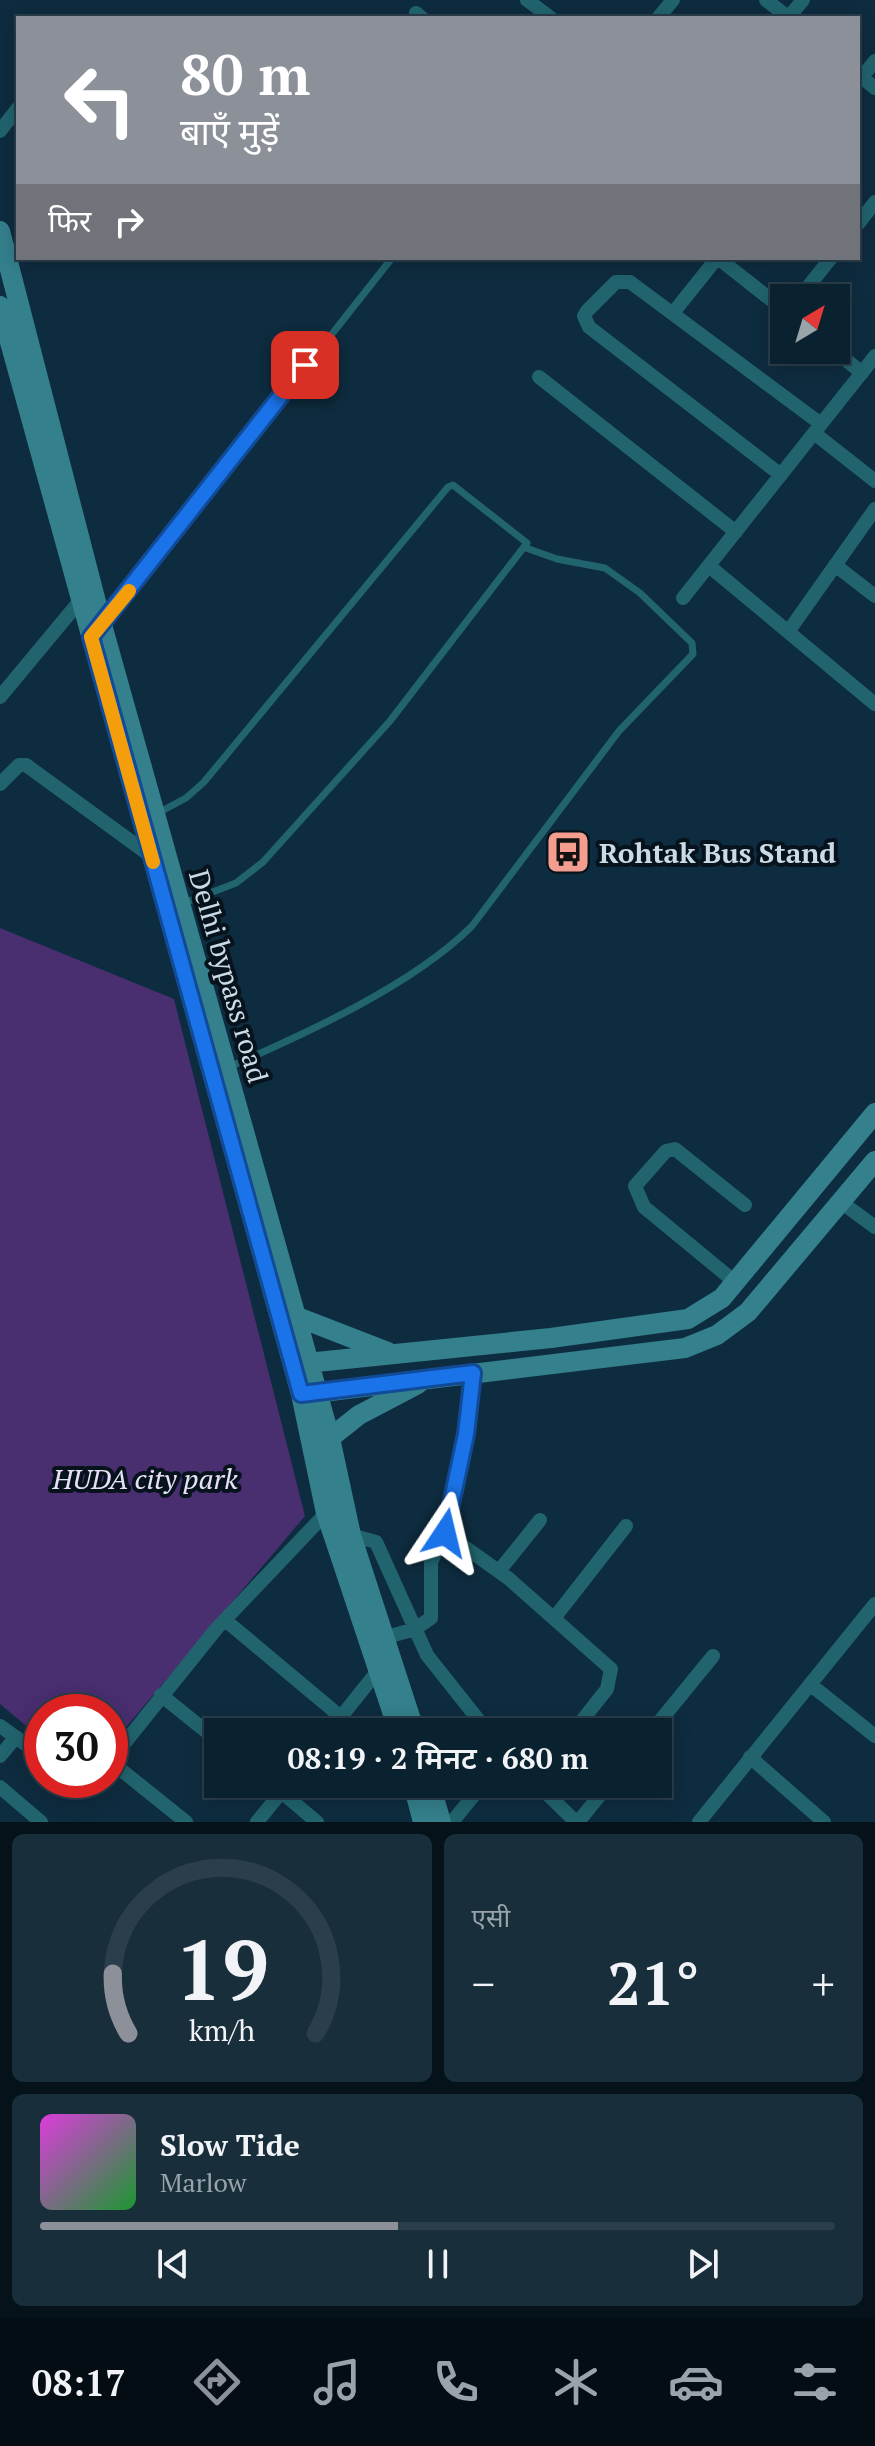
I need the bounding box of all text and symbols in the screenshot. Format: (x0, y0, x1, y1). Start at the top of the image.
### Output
text: 80 m (180, 37, 310, 111)
icon: left (48, 48, 152, 152)
text: बाएँ मुड़ें (180, 108, 279, 155)
icon: right (107, 200, 151, 244)
text: फिर (48, 201, 91, 241)
north arrow (770, 284, 850, 364)
map controls (770, 284, 850, 364)
pin (271, 331, 339, 399)
icon: arrive (283, 343, 327, 387)
bus stop icon: Rohtak Bus Stand (544, 828, 592, 876)
place label: Rohtak Bus Stand (599, 834, 836, 871)
street label: Delhi bypass road (181, 865, 277, 1087)
park label: HUDA city park (51, 1460, 238, 1497)
position arrow (403, 1491, 487, 1575)
speed limit sign: 30 (24, 1694, 128, 1798)
text: 08:19 · 2 मिनट · 680 m (288, 1738, 588, 1778)
text: एसी (472, 1900, 510, 1934)
text: 19 (175, 1914, 269, 2024)
text: 21° (607, 1943, 700, 2022)
text: − (472, 1954, 495, 2013)
text: + (812, 1954, 835, 2013)
text: km/h (189, 2011, 255, 2049)
text: Slow Tide (160, 2125, 300, 2165)
text: Marlow (160, 2165, 246, 2199)
icon: previous (151, 2242, 195, 2286)
icon: pause (416, 2242, 460, 2286)
icon: next (681, 2242, 725, 2286)
icon: directions (189, 2354, 245, 2410)
icon: music (309, 2354, 365, 2410)
icon: phone (428, 2354, 484, 2410)
icon: climate (548, 2354, 604, 2410)
icon: car (668, 2354, 724, 2410)
icon: filters (787, 2354, 843, 2410)
text: 08:17 (32, 2359, 126, 2406)

